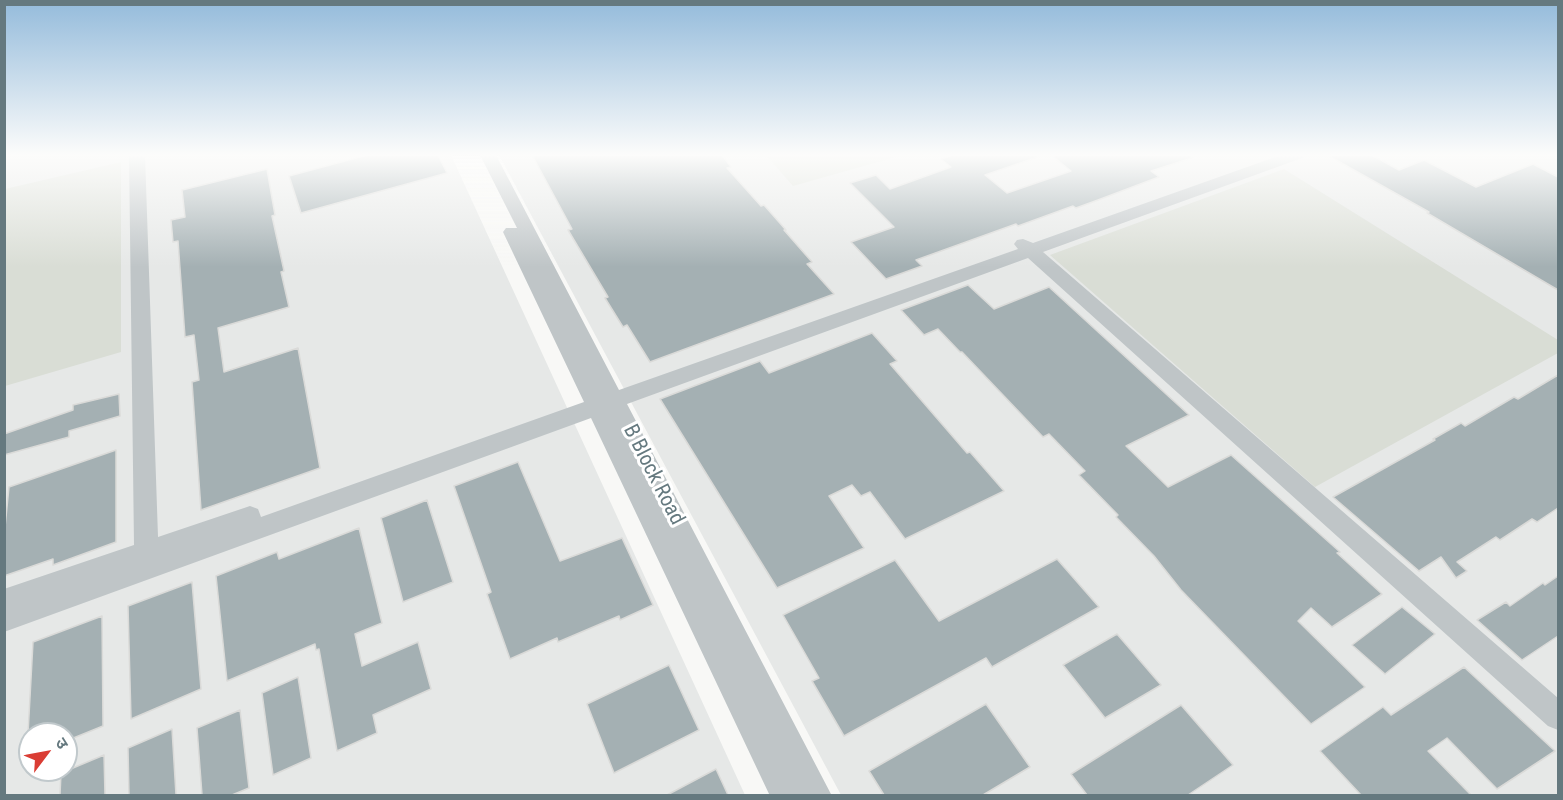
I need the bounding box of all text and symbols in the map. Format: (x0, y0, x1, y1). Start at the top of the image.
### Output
street label: B Block Road (617, 421, 689, 529)
north arrow (18, 722, 78, 782)
text: उ (51, 734, 73, 752)

